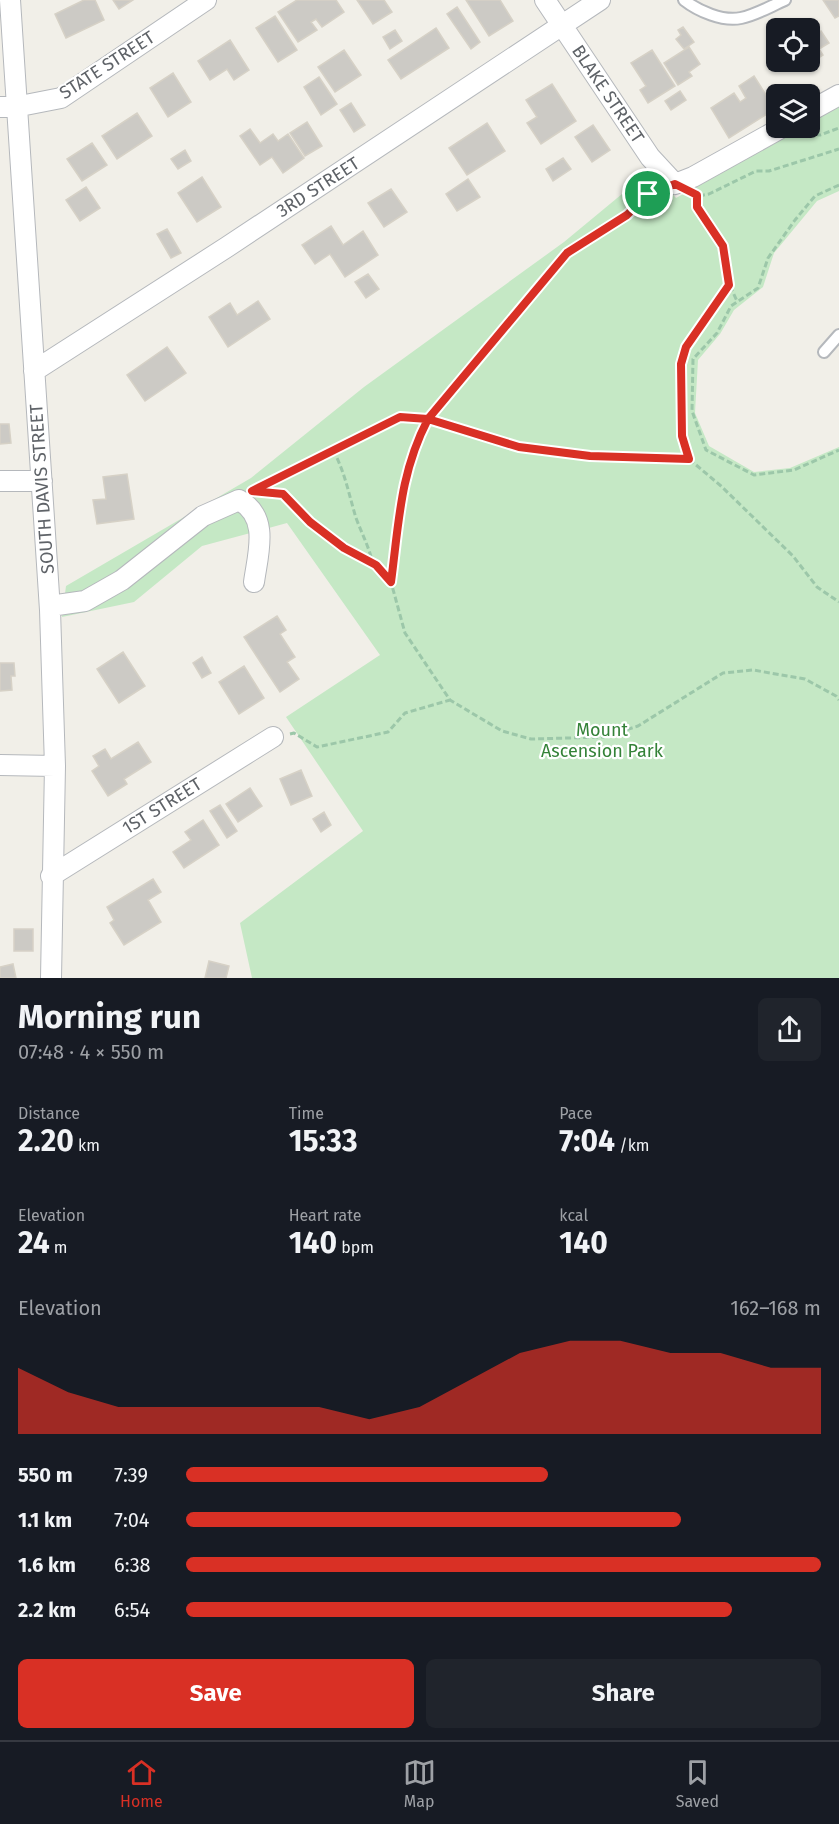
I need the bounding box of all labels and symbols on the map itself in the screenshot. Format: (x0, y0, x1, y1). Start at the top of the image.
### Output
street label: STATE STREET (55, 26, 159, 104)
street label: BLAKE STREET (567, 41, 649, 148)
street label: 3RD STREET (272, 152, 364, 222)
pin (622, 168, 673, 219)
street label: SOUTH DAVIS STREET (25, 403, 59, 575)
park label: Mount Ascension Park (541, 719, 664, 762)
street label: 1ST STREET (118, 773, 206, 839)

